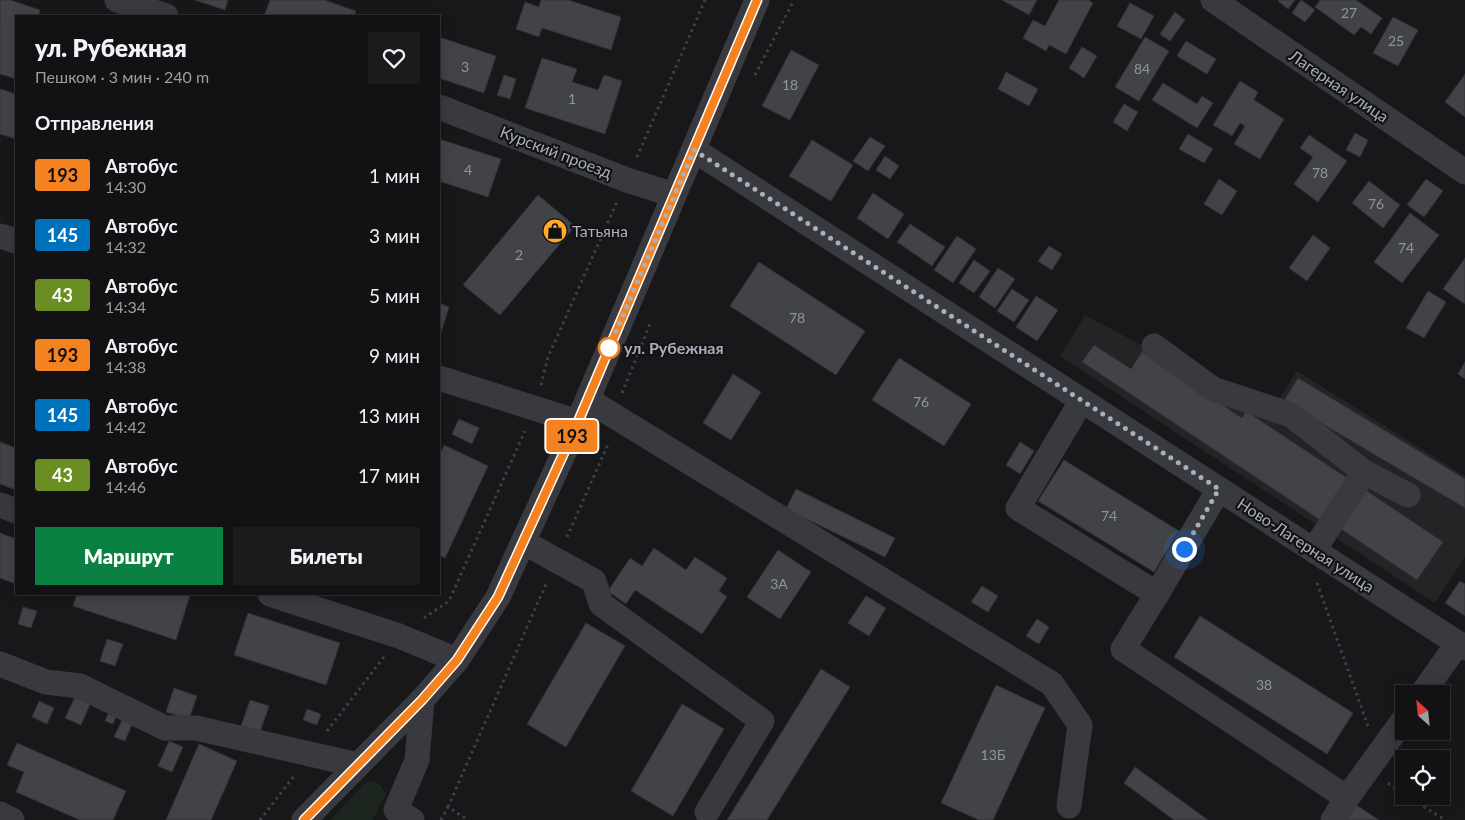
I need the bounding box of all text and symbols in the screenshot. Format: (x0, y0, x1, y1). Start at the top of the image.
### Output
house number: 27 (1341, 4, 1357, 21)
button: heart (368, 32, 420, 84)
house number: 25 (1388, 32, 1404, 49)
text: ул. Рубежная (35, 33, 187, 62)
street label: Лагерная улица (1285, 45, 1393, 126)
house number: 3 (461, 58, 469, 75)
house number: 84 (1134, 60, 1150, 77)
text: Пешком · 3 мин · 240 m (35, 67, 209, 86)
house number: 18 (782, 76, 798, 93)
house number: 1 (568, 90, 576, 107)
text: Отправления (35, 111, 154, 134)
street label: Курский проезд (498, 122, 615, 182)
text: Автобус (105, 154, 178, 177)
house number: 4 (464, 161, 472, 178)
text: 193 (47, 164, 78, 186)
text: 1 мин (369, 164, 420, 187)
house number: 78 (1312, 164, 1328, 181)
text: 14:30 (105, 177, 146, 196)
house number: 76 (1368, 195, 1384, 212)
text: Автобус (105, 214, 178, 237)
shop icon: Татьяна (542, 218, 568, 244)
place label: Татьяна (572, 221, 628, 240)
text: 145 (47, 224, 78, 246)
text: 3 мин (369, 224, 420, 247)
text: 14:32 (105, 237, 146, 256)
house number: 74 (1398, 239, 1414, 256)
house number: 2 (515, 246, 523, 263)
text: Автобус (105, 274, 178, 297)
text: 43 (52, 284, 73, 306)
text: 5 мин (369, 284, 420, 307)
text: 14:34 (105, 297, 146, 316)
house number: 78 (789, 309, 805, 326)
text: Автобус (105, 334, 178, 357)
marker: ул. Рубежная (598, 337, 620, 359)
place label: ул. Рубежная (624, 338, 724, 357)
text: 193 (47, 344, 78, 366)
text: 9 мин (369, 344, 420, 367)
text: 14:38 (105, 357, 146, 376)
house number: 76 (913, 393, 929, 410)
text: Автобус (105, 394, 178, 417)
text: 145 (47, 404, 78, 426)
text: 13 мин (358, 404, 420, 427)
text: 14:42 (105, 417, 146, 436)
line badge: 193 (543, 420, 601, 452)
text: 193 (556, 425, 588, 447)
text: Автобус (105, 454, 178, 477)
text: 43 (52, 464, 73, 486)
text: 17 мин (358, 464, 420, 487)
text: 14:46 (105, 477, 146, 496)
street label: Ново-Лагерная улица (1234, 493, 1378, 596)
house number: 74 (1101, 507, 1117, 524)
button: Маршрут (35, 527, 223, 585)
button: Билеты (233, 527, 420, 585)
your location (1172, 537, 1197, 562)
house number: 3А (770, 575, 788, 592)
house number: 38 (1256, 676, 1272, 693)
north arrow (1395, 685, 1450, 740)
map controls (1395, 685, 1450, 805)
house number: 13Б (981, 746, 1006, 763)
button: locate (1395, 750, 1450, 805)

